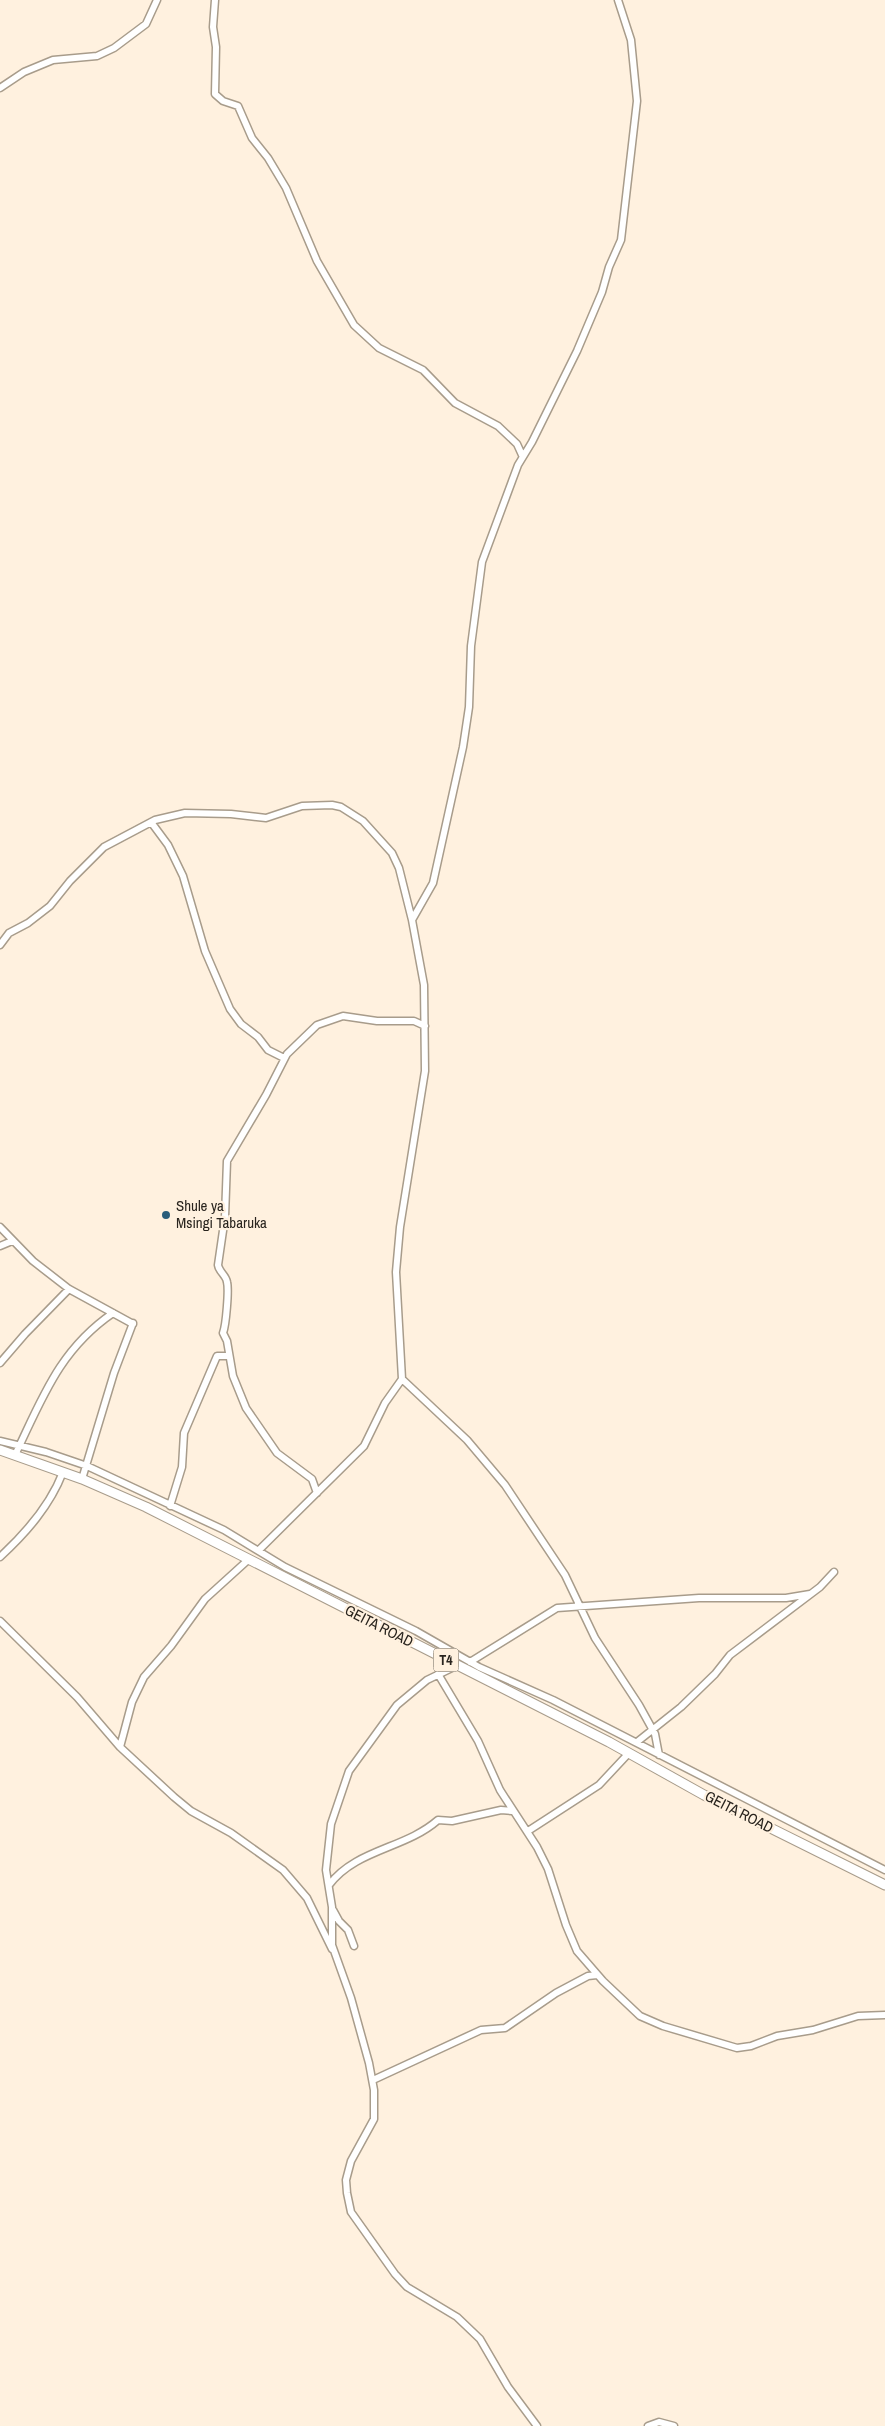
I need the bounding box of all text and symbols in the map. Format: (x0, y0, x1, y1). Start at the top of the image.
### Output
place label: Shule ya Msingi Tabaruka (176, 1195, 267, 1233)
marker: Shule ya Msingi Tabaruka (160, 1209, 172, 1221)
street label: GEITA ROAD (341, 1599, 417, 1652)
road number: T4 (434, 1648, 458, 1672)
street label: GEITA ROAD (701, 1785, 777, 1838)

